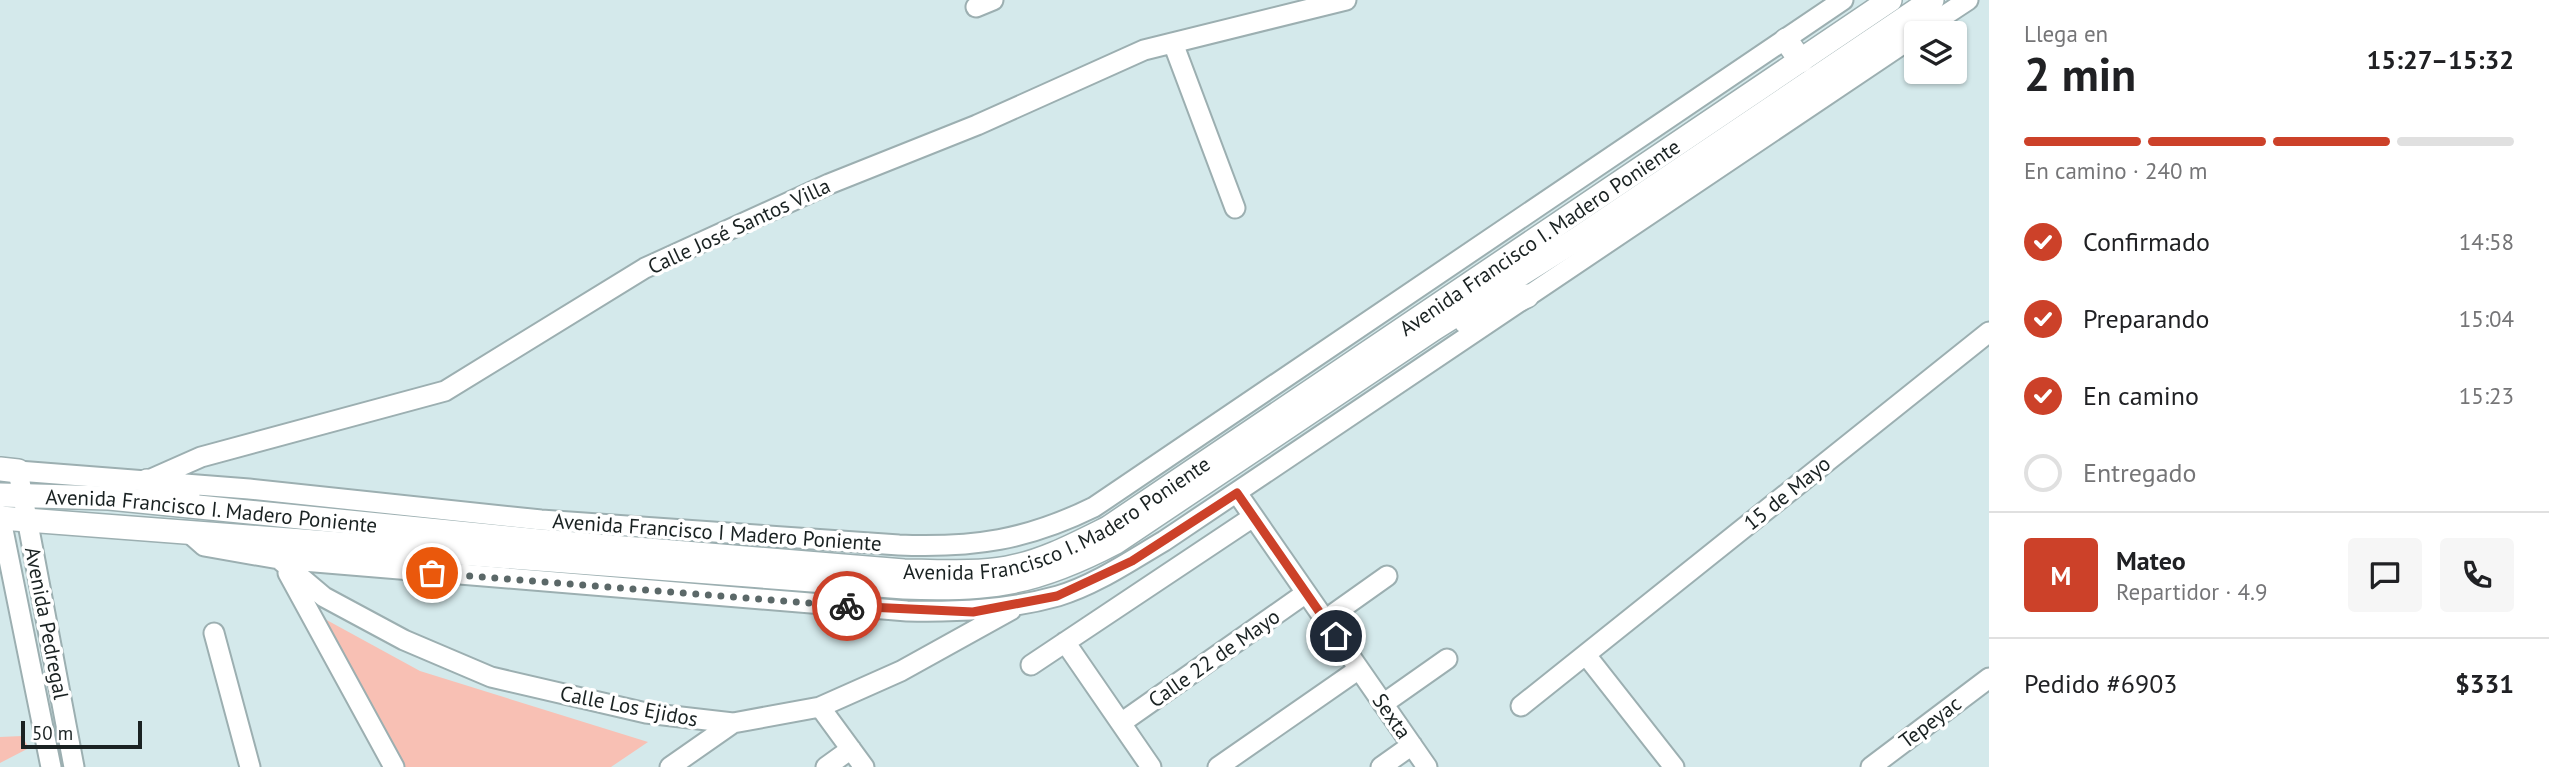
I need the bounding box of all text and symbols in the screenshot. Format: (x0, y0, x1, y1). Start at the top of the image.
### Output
text: Llega en (2024, 19, 2108, 48)
map controls (1904, 21, 1967, 84)
button: layers (1904, 21, 1967, 84)
text: 15:27–15:32 (2367, 43, 2514, 76)
text: 2 min (2024, 44, 2136, 104)
street label: Avenida Francisco I. Madero Poniente (1394, 132, 1685, 341)
text: En camino · 240 m (2024, 156, 2207, 185)
street label: Calle José Santos Villa (643, 172, 835, 280)
icon: check (2024, 223, 2062, 261)
text: Confirmado (2083, 225, 2210, 258)
text: 14:58 (2459, 227, 2514, 256)
icon: check (2024, 300, 2062, 338)
text: Preparando (2083, 302, 2210, 335)
text: 15:04 (2459, 304, 2514, 333)
icon: check (2024, 377, 2062, 415)
text: En camino (2083, 379, 2199, 412)
text: 15:23 (2459, 381, 2514, 410)
street label: Avenida Francisco I. Madero Poniente (903, 450, 1215, 585)
street label: 15 de Mayo (1738, 450, 1836, 536)
text: Entregado (2083, 456, 2197, 489)
street label: Avenida Francisco I. Madero Poniente (45, 483, 379, 538)
street label: Avenida Francisco I Madero Poniente (551, 507, 883, 557)
button: chat (2348, 538, 2422, 612)
button: phone (2440, 538, 2514, 612)
pin (402, 543, 462, 603)
street label: Avenida Pedregal (19, 544, 75, 702)
text: Mateo (2116, 544, 2186, 577)
icon: bag (413, 554, 451, 592)
text: M (2051, 559, 2071, 592)
courier (812, 571, 882, 641)
text: Repartidor · 4.9 (2116, 577, 2268, 606)
icon: bike (828, 587, 866, 625)
street label: Calle 22 de Mayo (1143, 603, 1285, 713)
pin (1306, 606, 1366, 666)
icon: home (1317, 617, 1355, 655)
text: Pedido #6903 (2024, 667, 2177, 700)
text: $331 (2455, 667, 2514, 700)
street label: Calle Los Ejidos (558, 679, 700, 733)
street label: Sexta (1367, 688, 1417, 744)
street label: Tepeyac (1894, 690, 1966, 754)
scale bar (21, 718, 142, 750)
text: 50 m (32, 721, 73, 745)

